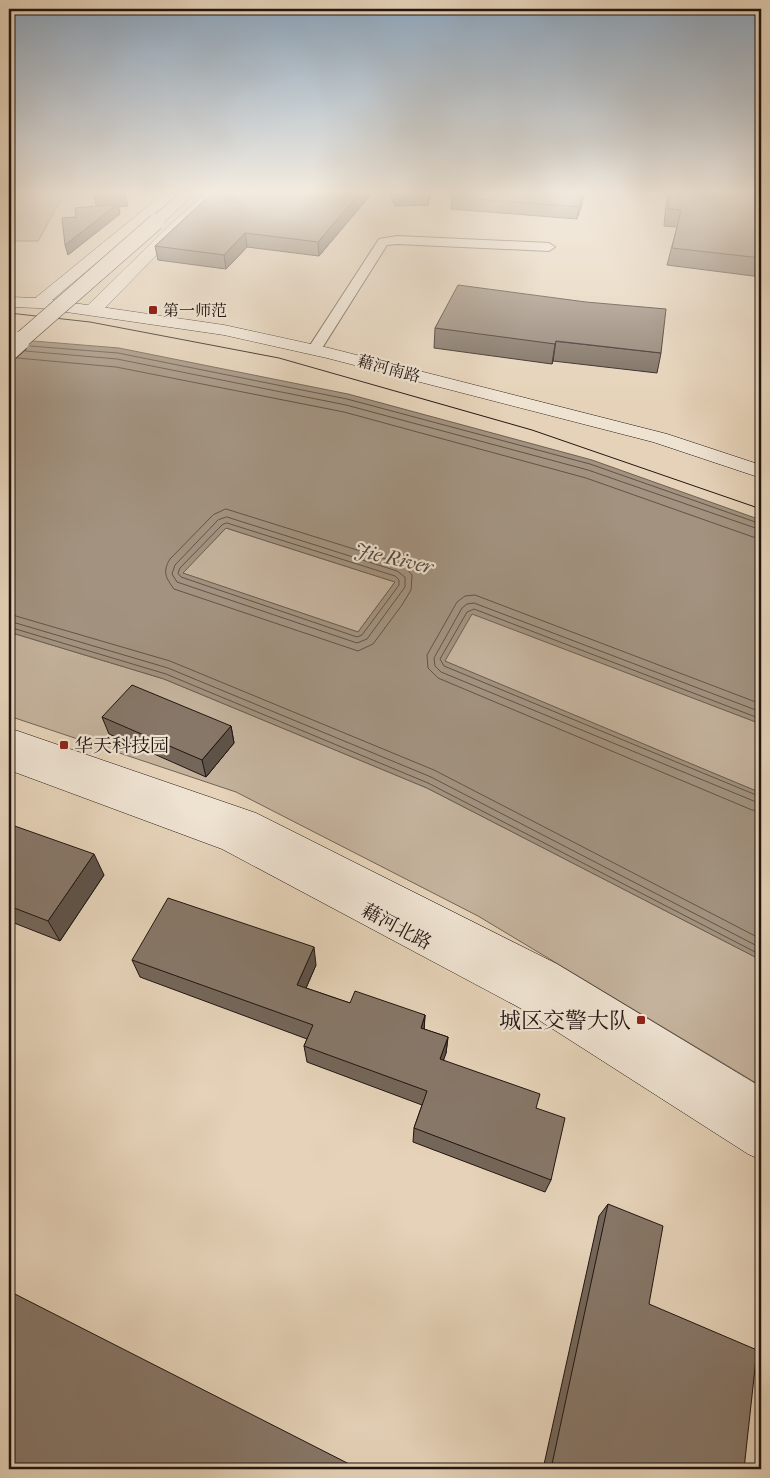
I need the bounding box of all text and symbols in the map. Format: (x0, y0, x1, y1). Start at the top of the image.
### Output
place label: 第一师范 (163, 301, 227, 320)
marker: 第一师范 (147, 304, 159, 316)
street label: 藉河南路 (355, 351, 422, 386)
water label: Jie River (352, 538, 437, 579)
place label: 华天科技园 (74, 735, 169, 757)
marker: 华天科技园 (58, 739, 70, 751)
street label: 藉河北路 (358, 899, 435, 954)
place label: 城区交警大队 (499, 1008, 631, 1034)
marker: 城区交警大队 (635, 1014, 647, 1026)

